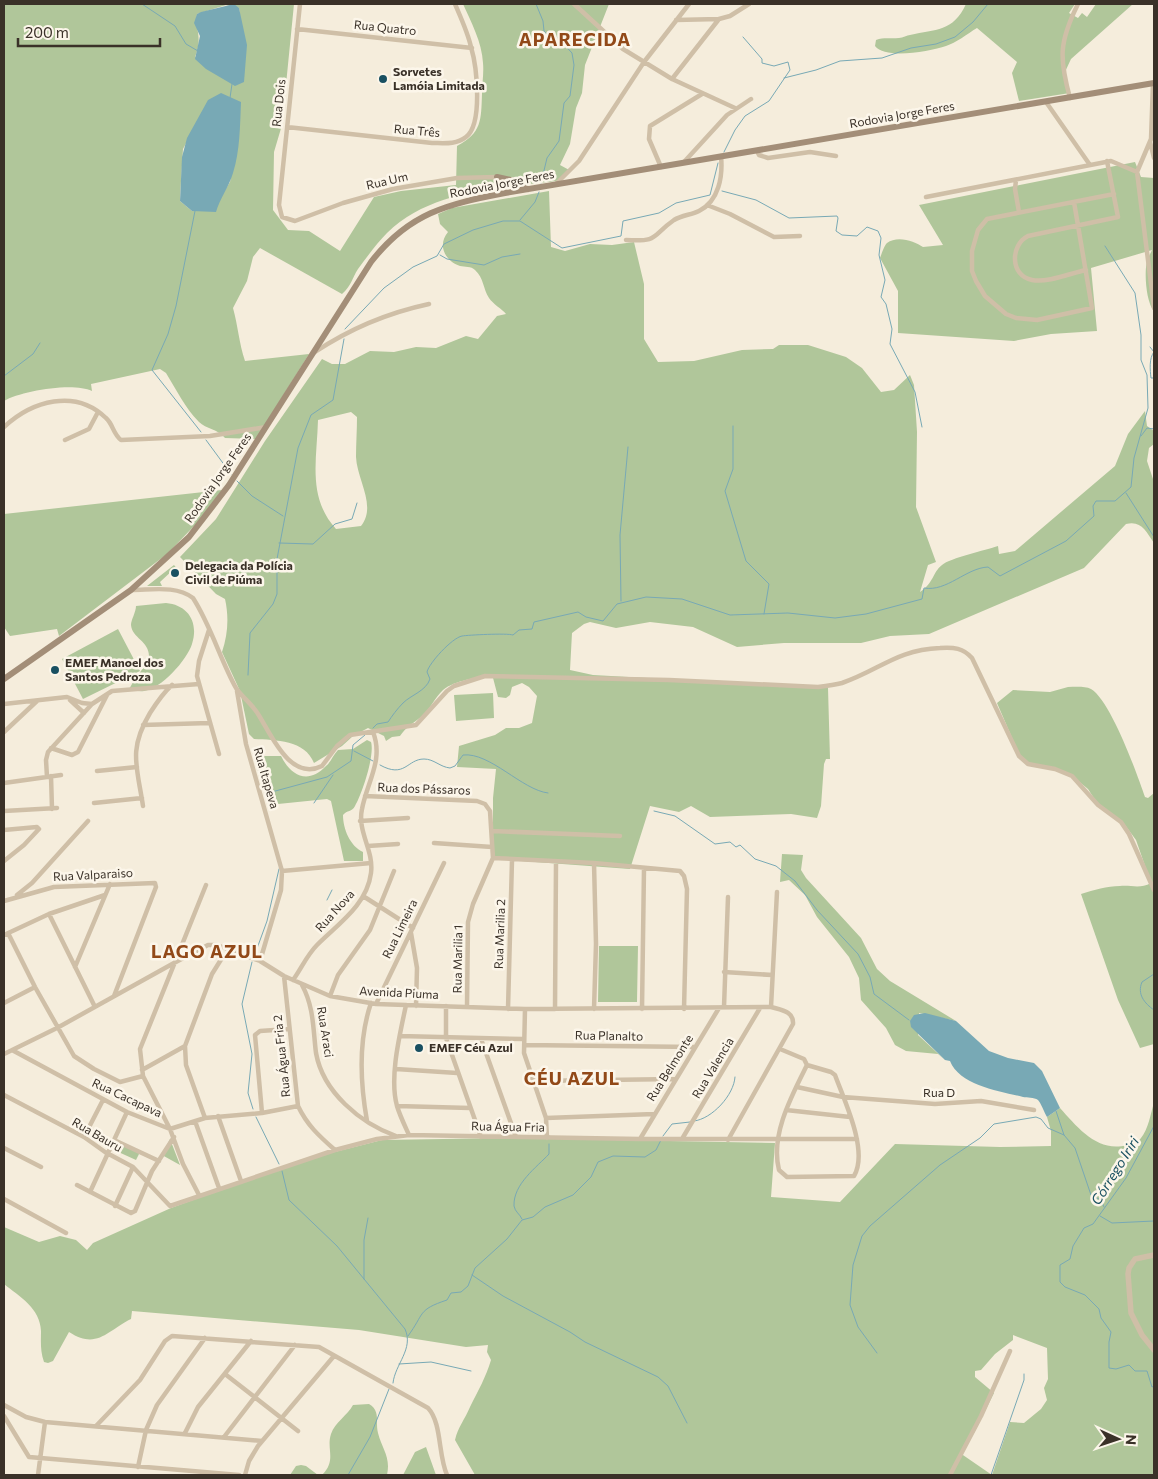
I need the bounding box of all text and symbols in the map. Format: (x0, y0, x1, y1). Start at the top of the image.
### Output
scale bar (18, 15, 160, 47)
street label: Rua Quatro (353, 17, 417, 37)
text: 200 m (25, 23, 69, 41)
district label: APARECIDA (519, 28, 631, 50)
place label: Sorvetes Lamóia Limitada (393, 64, 485, 92)
marker: Sorvetes Lamóia Limitada (377, 73, 389, 85)
street label: Rua Dois (269, 78, 287, 127)
street label: Rodovia Jorge Feres (848, 98, 956, 131)
street label: Rua Três (393, 121, 441, 139)
street label: Rodovia Jorge Feres (448, 166, 556, 201)
street label: Rua Um (364, 168, 409, 192)
street label: Rodovia Jorge Feres (181, 430, 254, 526)
place label: Delegacia da Polícia Civil de Piúma (185, 558, 293, 586)
marker: Delegacia da Polícia Civil de Piúma (169, 567, 181, 579)
place label: EMEF Manoel dos Santos Pedroza (65, 655, 164, 683)
marker: EMEF Manoel dos Santos Pedroza (49, 664, 61, 676)
street label: Rua Itapeva (251, 745, 282, 810)
street label: Rua dos Pássaros (377, 779, 471, 797)
street label: Rua Valparaiso (53, 865, 133, 883)
street label: Rua Nova (312, 886, 357, 934)
street label: Rua Limeira (379, 897, 419, 960)
street label: Rua Marilia 2 (491, 898, 507, 969)
street label: Rua Marilia 1 (449, 925, 465, 993)
district label: LAGO AZUL (151, 940, 263, 962)
street label: Avenida Piuma (359, 983, 439, 1001)
street label: Rua Araci (315, 1005, 337, 1058)
street label: Rua Água Fria 2 (270, 1014, 292, 1098)
street label: Rua Planalto (575, 1027, 643, 1043)
street label: Rua Belmonte (643, 1032, 695, 1103)
street label: Rua Valencia (688, 1034, 736, 1101)
place label: EMEF Céu Azul (429, 1040, 513, 1054)
marker: EMEF Céu Azul (413, 1042, 425, 1054)
district label: CÉU AZUL (524, 1067, 620, 1089)
street label: Rua Cacapava (90, 1075, 165, 1119)
street label: Rua D (923, 1085, 955, 1099)
street label: Rua Bauru (70, 1114, 125, 1154)
street label: Rua Água Fria (471, 1118, 545, 1134)
water label: Córrego Iriri (1087, 1133, 1142, 1208)
north arrow (1093, 1414, 1143, 1464)
text: N (1123, 1434, 1140, 1445)

